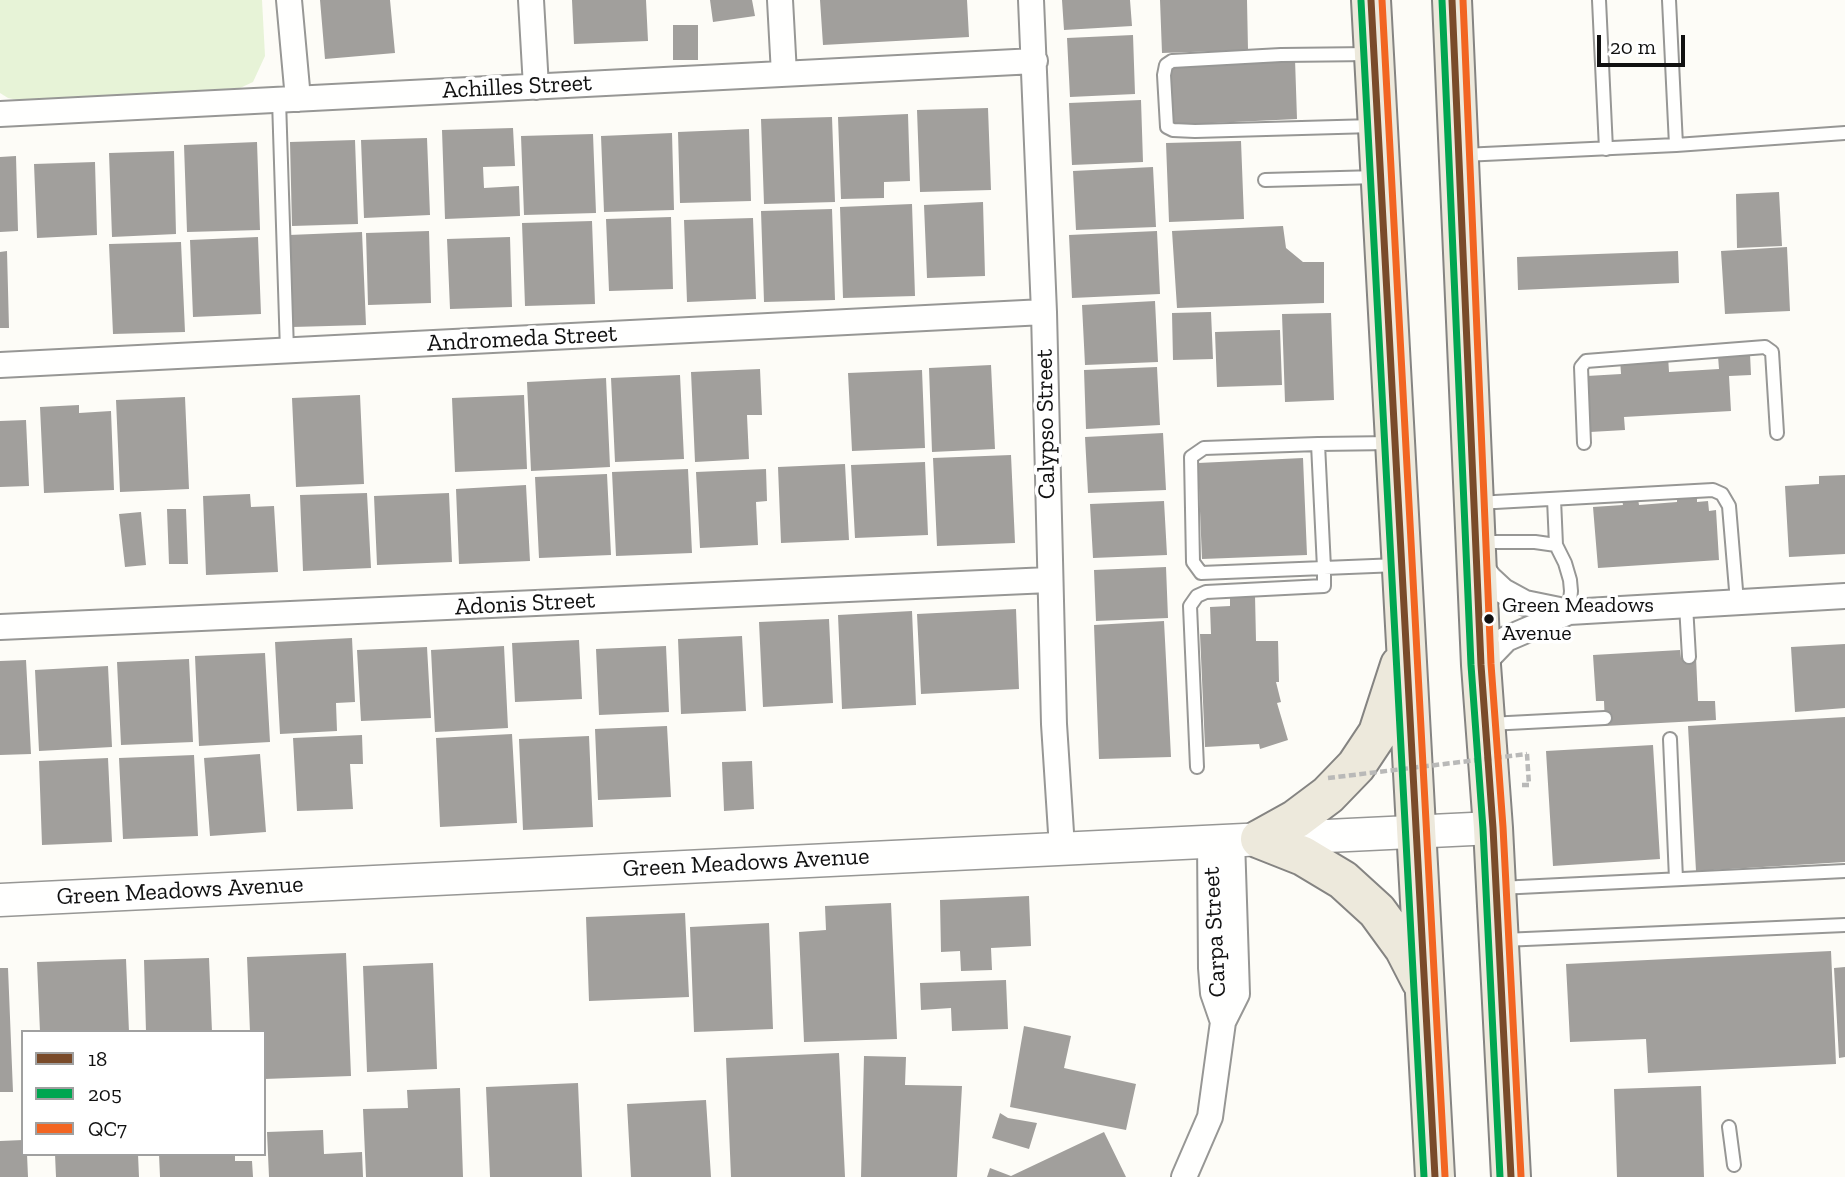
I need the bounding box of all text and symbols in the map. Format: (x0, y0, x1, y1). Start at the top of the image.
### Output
scale bar (1600, 21, 1688, 65)
text: 20 m (1610, 34, 1656, 59)
street label: Achilles Street (441, 69, 593, 105)
street label: Andromeda Street (426, 320, 618, 358)
street label: Calypso Street (1030, 349, 1062, 499)
street label: Adonis Street (454, 586, 596, 622)
place label: Green Meadows Avenue (1502, 593, 1654, 644)
marker: Green Meadows Avenue (1482, 612, 1496, 626)
street label: Green Meadows Avenue (622, 842, 870, 884)
street label: Carpa Street (1197, 866, 1233, 998)
street label: Green Meadows Avenue (56, 870, 304, 912)
legend (21, 1030, 266, 1156)
text: 18 (88, 1046, 107, 1071)
text: 205 (88, 1081, 122, 1106)
text: QC7 (88, 1116, 127, 1141)

